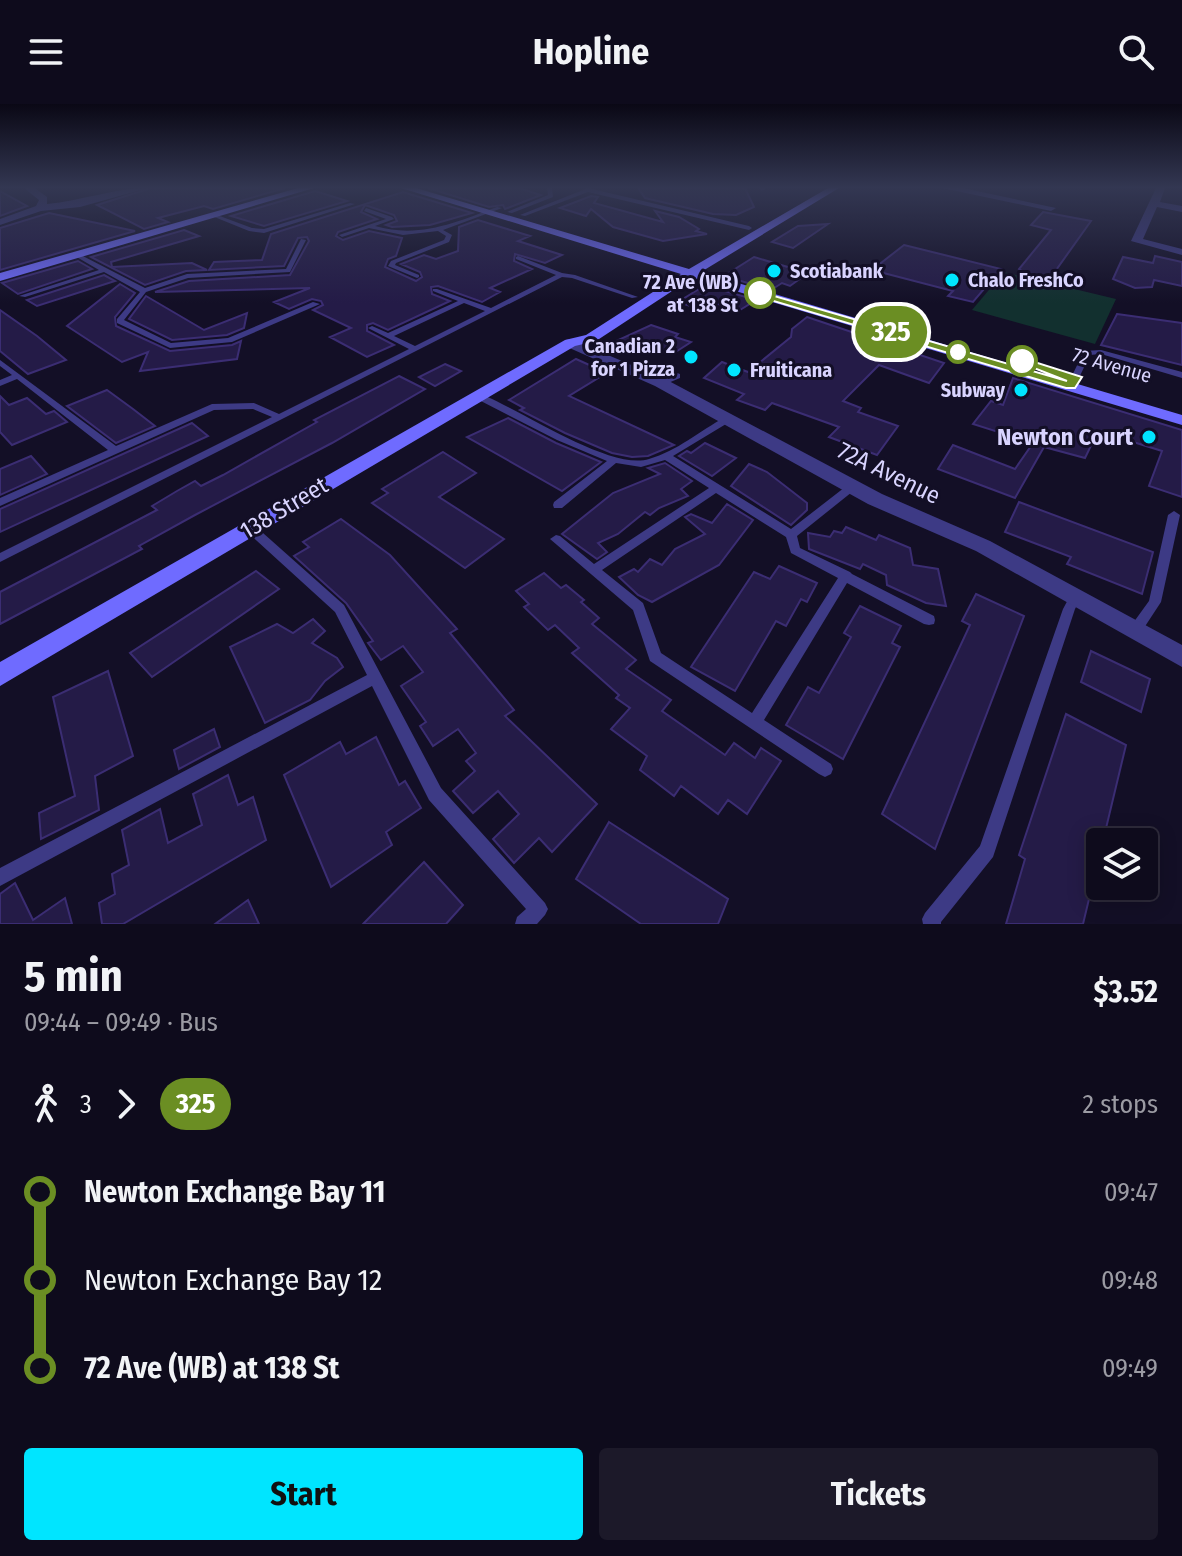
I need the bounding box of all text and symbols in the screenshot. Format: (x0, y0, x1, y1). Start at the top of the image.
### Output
icon: menu (24, 30, 68, 74)
text: Hopline (533, 30, 649, 74)
icon: search (1114, 30, 1158, 74)
place label: Scotiabank (790, 259, 884, 283)
marker: Scotiabank (765, 262, 783, 280)
place label: Chalo FreshCo (968, 268, 1084, 292)
place label: 72 Ave (WB) at 138 St (643, 270, 739, 317)
marker: Chalo FreshCo (943, 271, 961, 289)
marker: 72 Ave (WB) at 138 St (745, 278, 775, 308)
line badge: 325 (845, 306, 937, 358)
text: 325 (871, 315, 911, 348)
place label: Canadian 2 for 1 Pizza (584, 334, 675, 381)
unlabelled marker (947, 341, 969, 363)
street label: 72 Avenue (1070, 342, 1154, 388)
unlabelled marker (1007, 346, 1037, 376)
marker: Canadian 2 for 1 Pizza (682, 348, 700, 366)
place label: Fruiticana (750, 358, 832, 382)
marker: Fruiticana (725, 361, 743, 379)
place label: Subway (941, 378, 1005, 402)
marker: Subway (1012, 381, 1030, 399)
place label: Newton Court (997, 423, 1134, 451)
marker: Newton Court (1140, 428, 1158, 446)
street label: 72A Avenue (833, 436, 945, 510)
street label: 138 Street (235, 471, 333, 545)
map controls (1086, 828, 1158, 900)
button: layers (1086, 828, 1158, 900)
text: 5 min (24, 950, 123, 1003)
text: $3.52 (1093, 974, 1158, 1010)
text: 09:44 – 09:49 · Bus (24, 1007, 218, 1038)
icon: walk (24, 1082, 68, 1126)
icon: forward (104, 1082, 148, 1126)
text: 325 (176, 1087, 215, 1120)
text: 3 (80, 1089, 92, 1120)
text: 2 stops (1083, 1089, 1158, 1120)
text: Newton Exchange Bay 11 (84, 1174, 385, 1210)
text: 09:47 (1104, 1177, 1158, 1208)
text: Newton Exchange Bay 12 (84, 1262, 382, 1298)
text: 09:48 (1101, 1265, 1158, 1296)
text: 72 Ave (WB) at 138 St (84, 1350, 339, 1386)
text: 09:49 (1102, 1353, 1158, 1384)
button: Start (24, 1448, 583, 1540)
button: Tickets (599, 1448, 1158, 1540)

